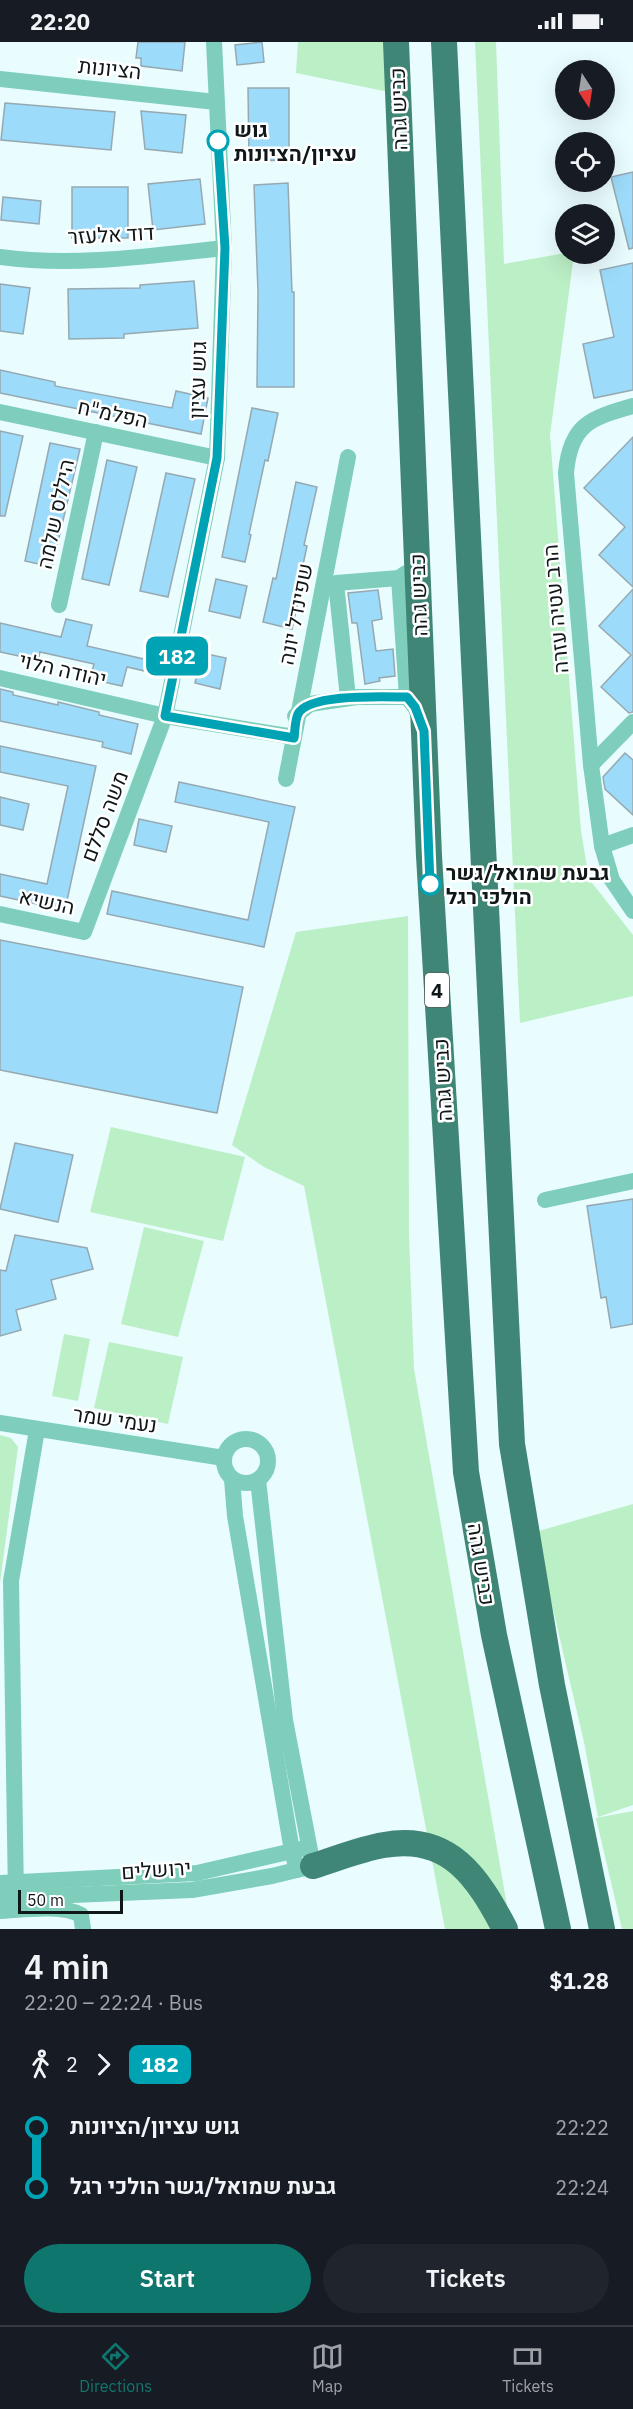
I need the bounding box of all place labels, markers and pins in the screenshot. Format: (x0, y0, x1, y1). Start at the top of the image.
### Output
place label: גוש עציון/הציונות (234, 115, 357, 167)
marker: גוש עציון/הציונות (207, 130, 229, 152)
place label: גבעת שמואל/גשר הולכי רגל (446, 858, 610, 910)
marker: גבעת שמואל/גשר הולכי רגל (419, 873, 441, 895)

